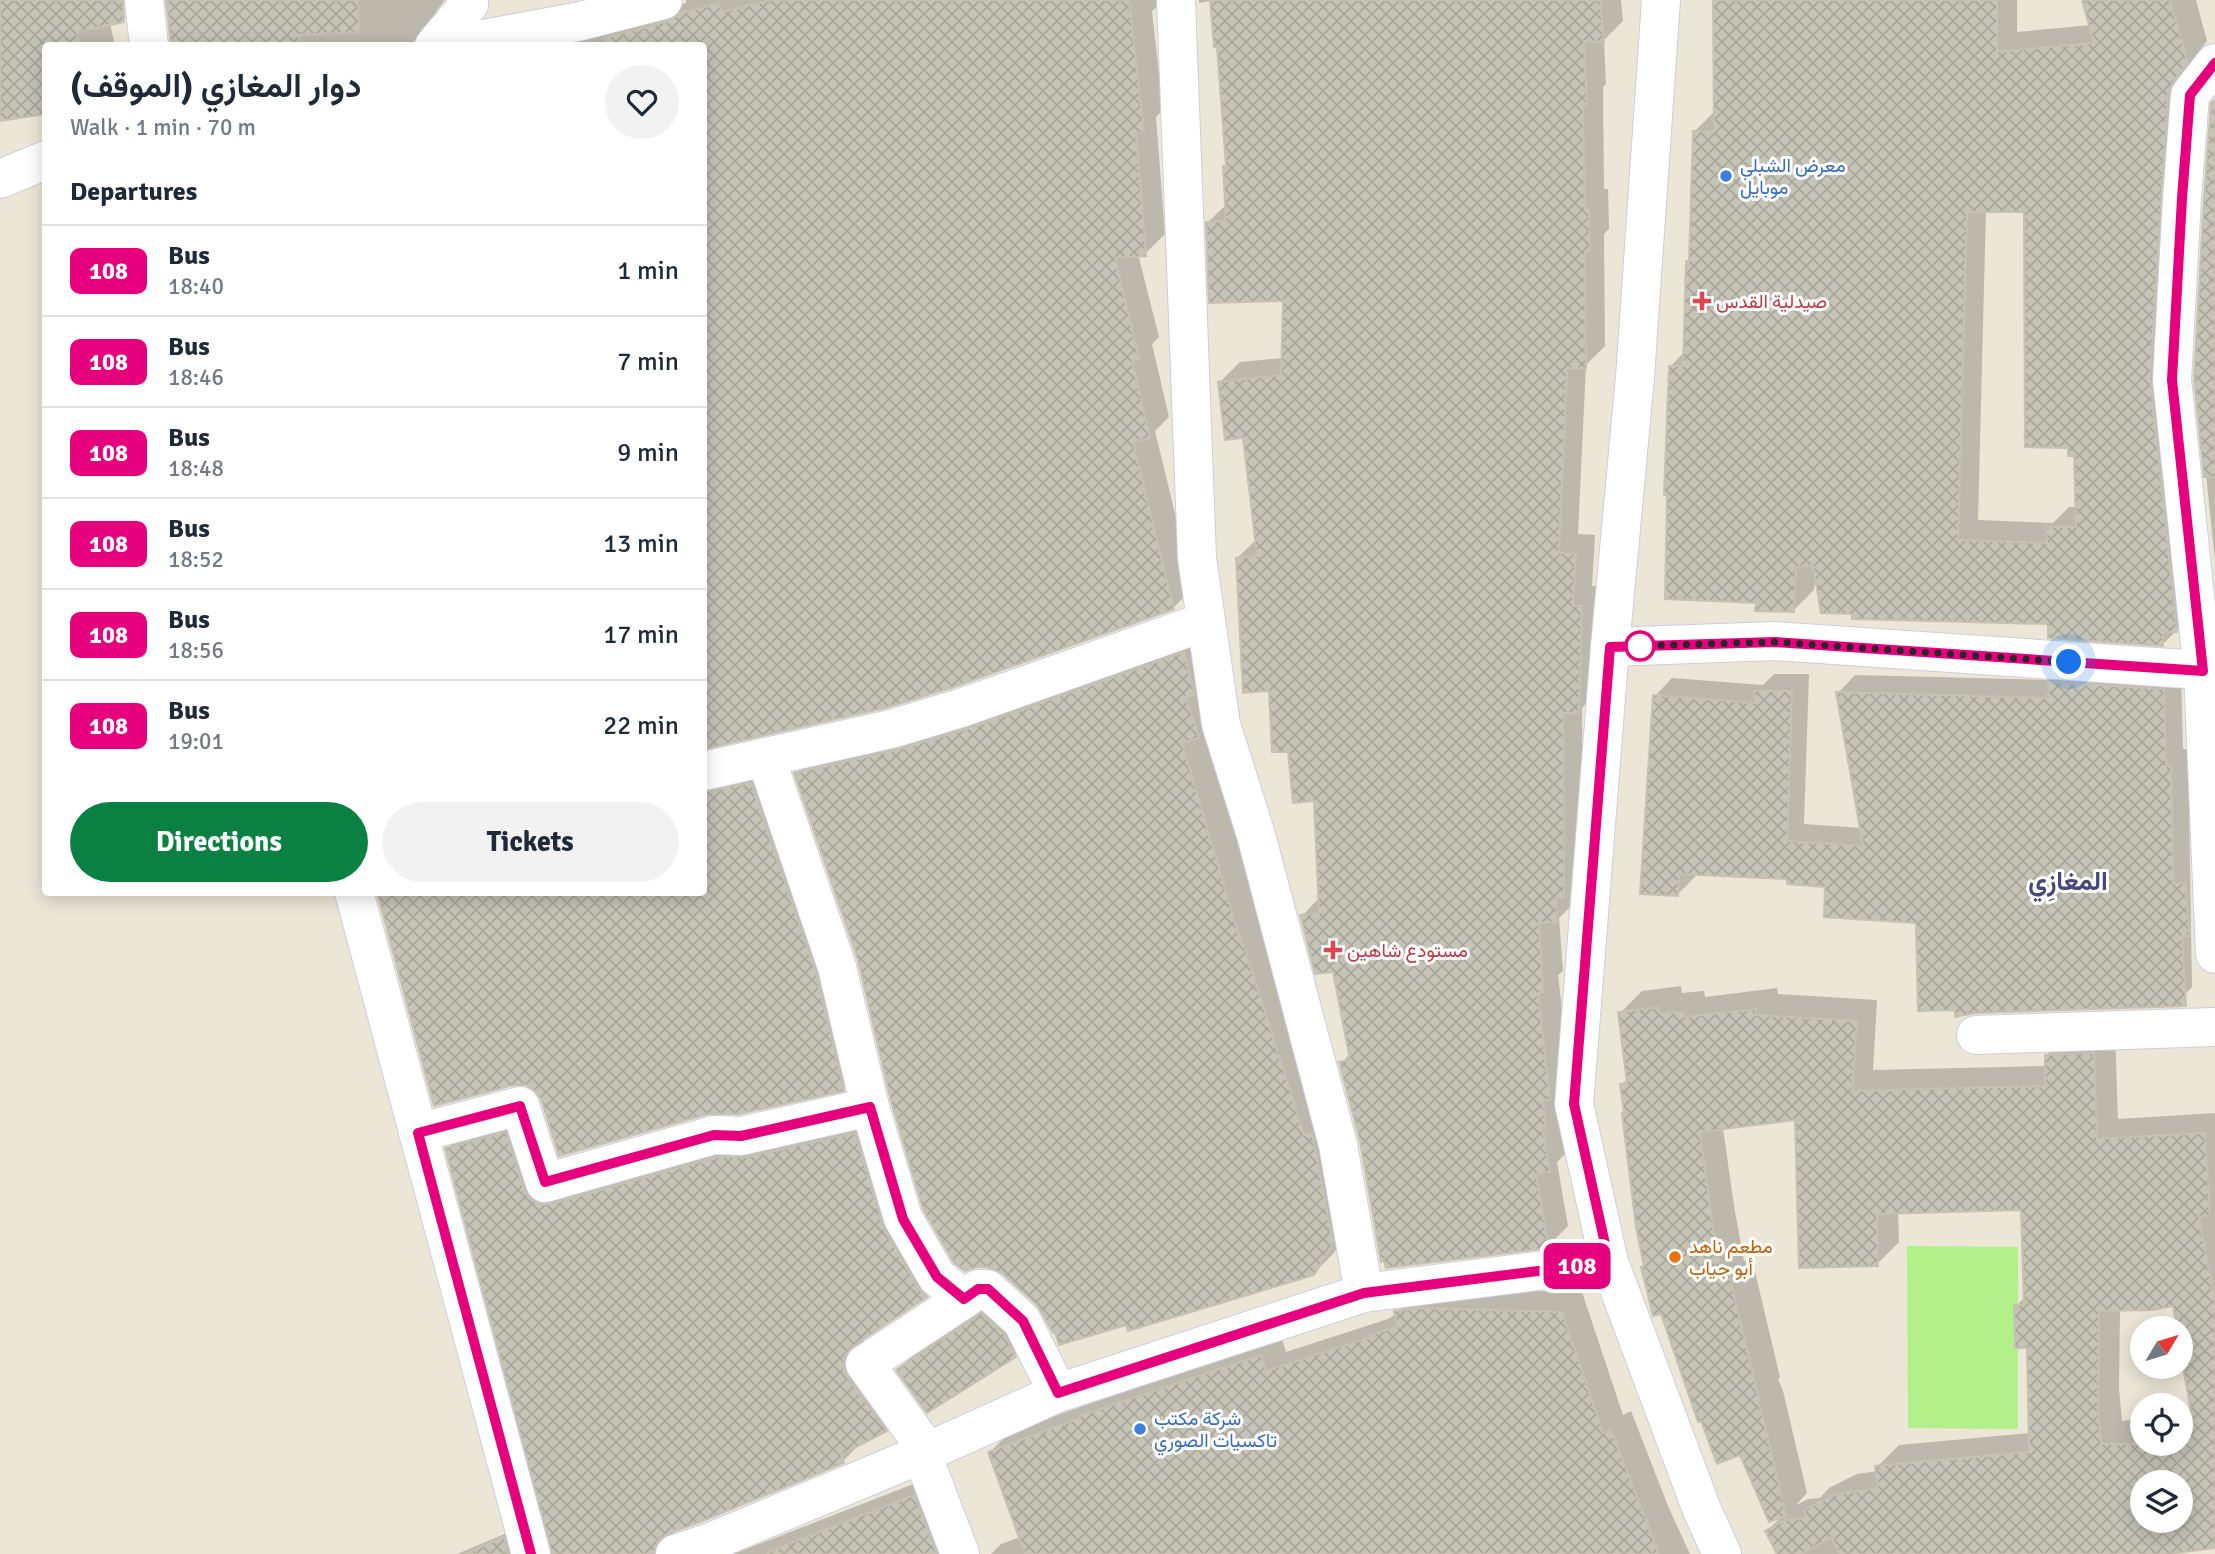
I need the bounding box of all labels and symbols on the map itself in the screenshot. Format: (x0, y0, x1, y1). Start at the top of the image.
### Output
place label: معرض الشبلي موبايل (1740, 154, 1846, 200)
marker: معرض الشبلي موبايل (1718, 168, 1734, 184)
place label: صيدلية القدس (1716, 290, 1827, 314)
marker: صيدلية القدس (1694, 293, 1710, 309)
unlabelled marker (1625, 631, 1655, 661)
your location (2051, 644, 2086, 679)
district label: المغازِي (2028, 866, 2108, 903)
place label: مستودع شاهين (1347, 939, 1468, 963)
marker: مستودع شاهين (1325, 942, 1341, 958)
place label: مطعم ناهد أبو جياب (1689, 1235, 1773, 1281)
line badge: 108 (1537, 1243, 1617, 1289)
marker: مطعم ناهد أبو جياب (1667, 1249, 1683, 1265)
north arrow (2130, 1316, 2193, 1379)
place label: شركة مكتب تاكسيات الصوري (1154, 1407, 1277, 1456)
marker: شركة مكتب تاكسيات الصوري (1132, 1421, 1148, 1437)

